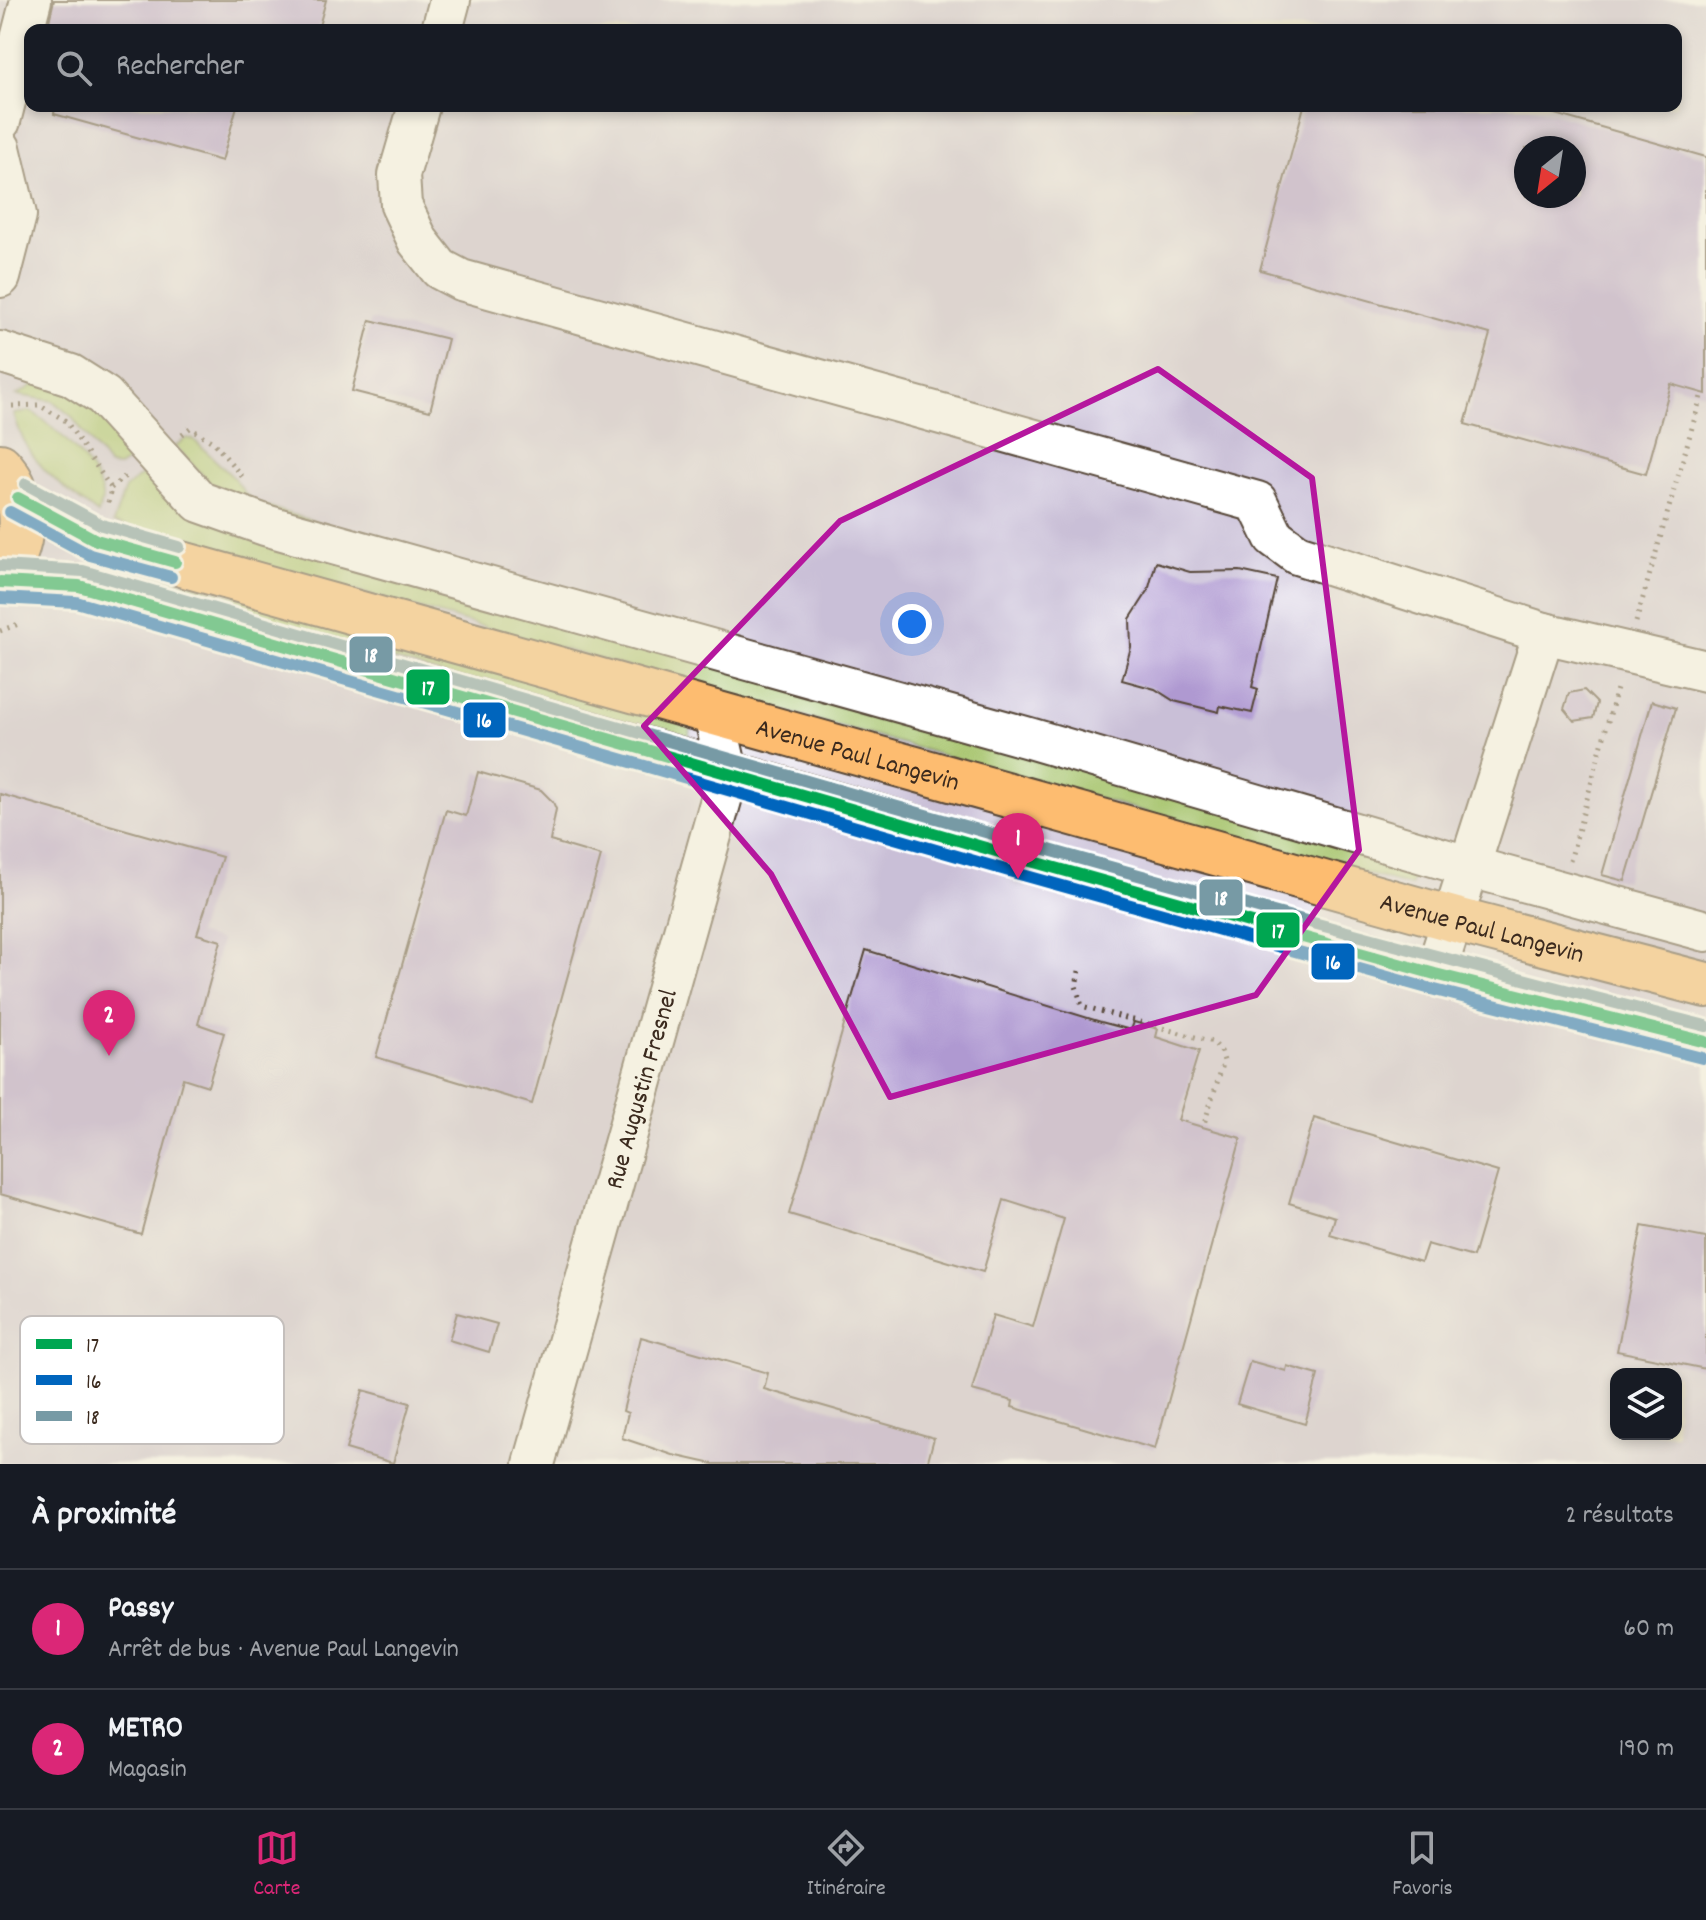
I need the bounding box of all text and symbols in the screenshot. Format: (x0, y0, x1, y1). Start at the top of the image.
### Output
search box (24, 24, 1682, 112)
icon: search (52, 46, 96, 90)
text: Rechercher (116, 47, 244, 90)
north arrow (1514, 136, 1586, 208)
your location (892, 604, 932, 644)
line badge: 18 (348, 635, 394, 674)
text: 18 (364, 642, 378, 673)
line badge: 17 (405, 668, 451, 706)
text: 17 (421, 675, 435, 706)
line badge: 16 (462, 701, 507, 739)
text: 16 (476, 707, 492, 738)
street label: Avenue Paul Langevin (751, 710, 963, 802)
pin: 1 (992, 813, 1044, 879)
line badge: 18 (1198, 878, 1244, 917)
text: 18 (1214, 885, 1228, 916)
street label: Avenue Paul Langevin (1375, 885, 1588, 975)
line badge: 17 (1255, 911, 1301, 949)
text: 17 (1271, 918, 1285, 949)
line badge: 16 (1310, 942, 1356, 981)
text: 16 (1325, 949, 1341, 980)
street label: Rue Augustin Fresnel (597, 985, 689, 1194)
pin: 2 (83, 990, 135, 1056)
legend (20, 1316, 284, 1444)
text: 17 (86, 1332, 99, 1363)
text: 16 (86, 1368, 102, 1399)
map controls (1610, 1368, 1682, 1440)
button: layers (1610, 1368, 1682, 1440)
text: 18 (86, 1404, 100, 1435)
text: À proximité (32, 1492, 176, 1541)
text: 2 résultats (1565, 1498, 1674, 1535)
text: Passy (108, 1589, 173, 1632)
text: 1 (55, 1611, 61, 1648)
text: 60 m (1623, 1611, 1674, 1648)
text: Arrêt de bus · Avenue Paul Langevin (108, 1632, 459, 1669)
text: METRO (108, 1709, 183, 1752)
text: 2 (52, 1731, 64, 1768)
text: 190 m (1618, 1731, 1674, 1768)
text: Magasin (108, 1752, 187, 1789)
tab: Carte (253, 1826, 300, 1905)
tab: Itinéraire (807, 1826, 886, 1905)
tab: Favoris (1392, 1826, 1453, 1905)

